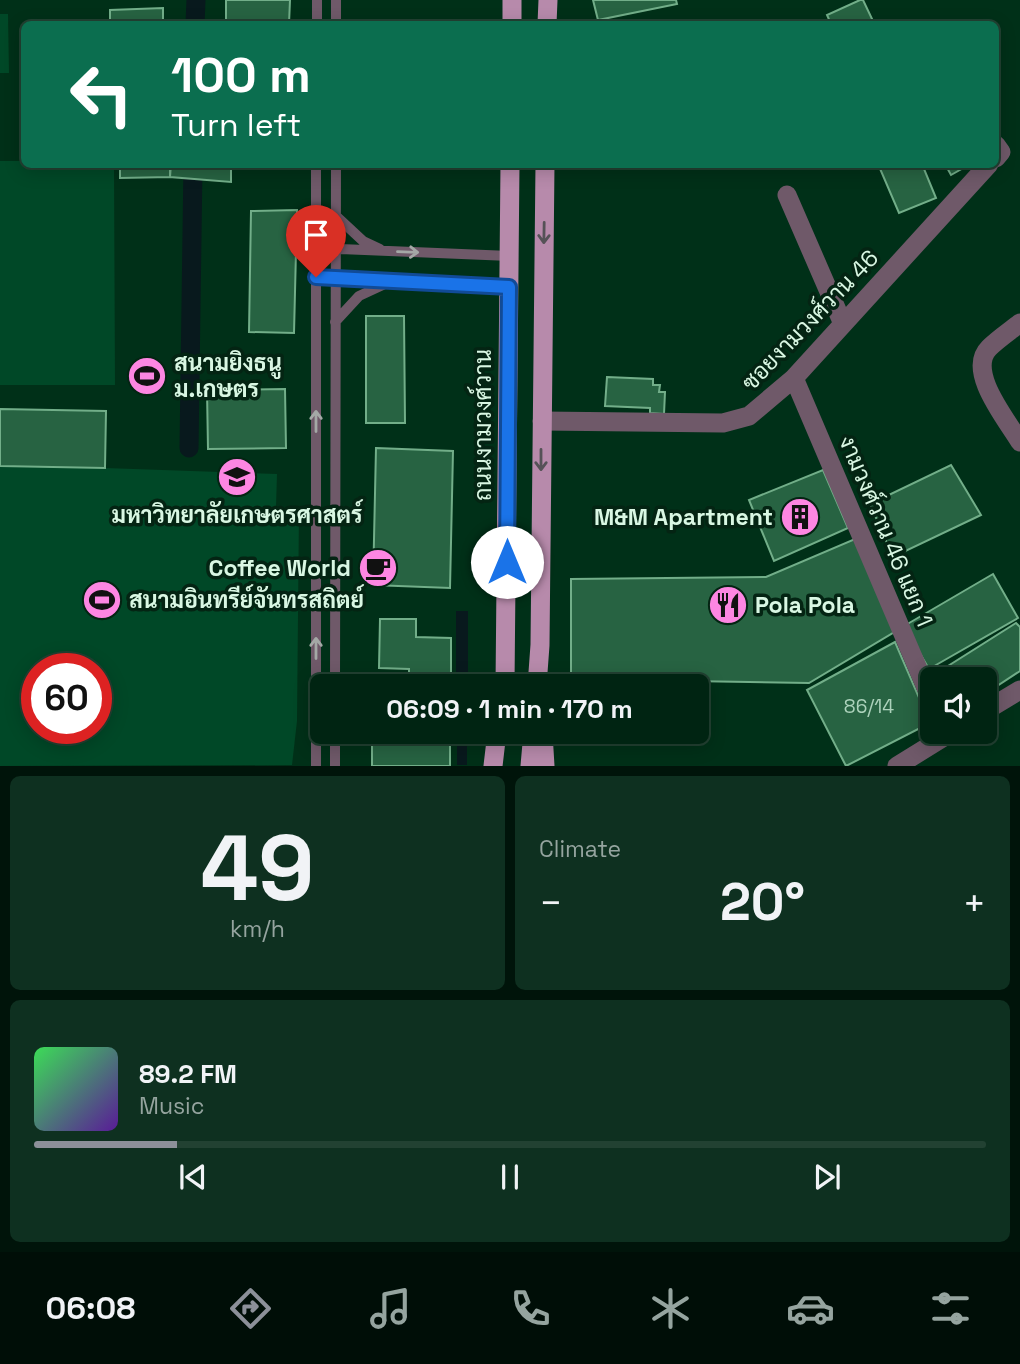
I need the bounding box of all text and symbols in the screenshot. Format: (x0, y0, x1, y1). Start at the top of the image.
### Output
text: 100 m (171, 44, 311, 106)
icon: left (56, 49, 147, 140)
text: Turn left (171, 105, 301, 145)
pin (286, 205, 346, 277)
icon: arrive (297, 216, 335, 254)
one-way arrow (538, 221, 551, 244)
street label: ซอยงามวงศ์วาน 46 (734, 243, 885, 397)
one-way arrow (397, 245, 420, 258)
place label: สนามยิงธนู ม.เกษตร (174, 348, 282, 404)
street label: ถนนงามวงศ์วาน (467, 349, 498, 501)
sports icon: สนามยิงธนู ม.เกษตร (126, 355, 168, 397)
one-way arrow (309, 410, 323, 433)
street label: งามวงศ์วาน 46 แยก 1 (832, 430, 941, 631)
one-way arrow (534, 448, 548, 471)
school or university icon: มหาวิทยาลัยเกษตรศาสตร์ (216, 456, 258, 498)
building icon: M&M Apartment (779, 496, 821, 538)
place label: มหาวิทยาลัยเกษตรศาสตร์ (112, 499, 364, 530)
place label: M&M Apartment (594, 502, 773, 532)
position arrow (470, 525, 544, 599)
cafe icon: Coffee World (357, 547, 399, 589)
place label: Coffee World (209, 553, 351, 583)
sports icon: สนามอินทรีย์จันทรสถิตย์ (81, 579, 123, 621)
place label: สนามอินทรีย์จันทรสถิตย์ (129, 584, 365, 615)
restaurant icon: Pola Pola (707, 584, 749, 626)
place label: Pola Pola (755, 590, 855, 620)
one-way arrow (309, 637, 323, 660)
speed limit sign: 60 (21, 653, 112, 744)
map controls (920, 667, 997, 744)
button: sound (920, 667, 997, 744)
text: 06:09 · 1 min · 170 m (386, 692, 633, 726)
house number: 86/14 (844, 694, 894, 719)
text: 49 (200, 810, 315, 927)
text: Climate (539, 834, 621, 864)
text: 20° (720, 869, 805, 935)
text: − (539, 879, 563, 927)
text: + (962, 879, 986, 927)
text: km/h (230, 914, 285, 944)
text: 89.2 FM (139, 1057, 237, 1091)
text: Music (139, 1091, 204, 1121)
icon: previous (174, 1158, 212, 1196)
icon: pause (491, 1158, 529, 1196)
icon: next (808, 1158, 846, 1196)
icon: directions (226, 1284, 275, 1333)
icon: music (366, 1284, 415, 1333)
icon: phone (506, 1284, 555, 1333)
icon: climate (646, 1284, 695, 1333)
icon: car (786, 1284, 835, 1333)
icon: filters (926, 1284, 975, 1333)
text: 06:08 (45, 1288, 135, 1328)

